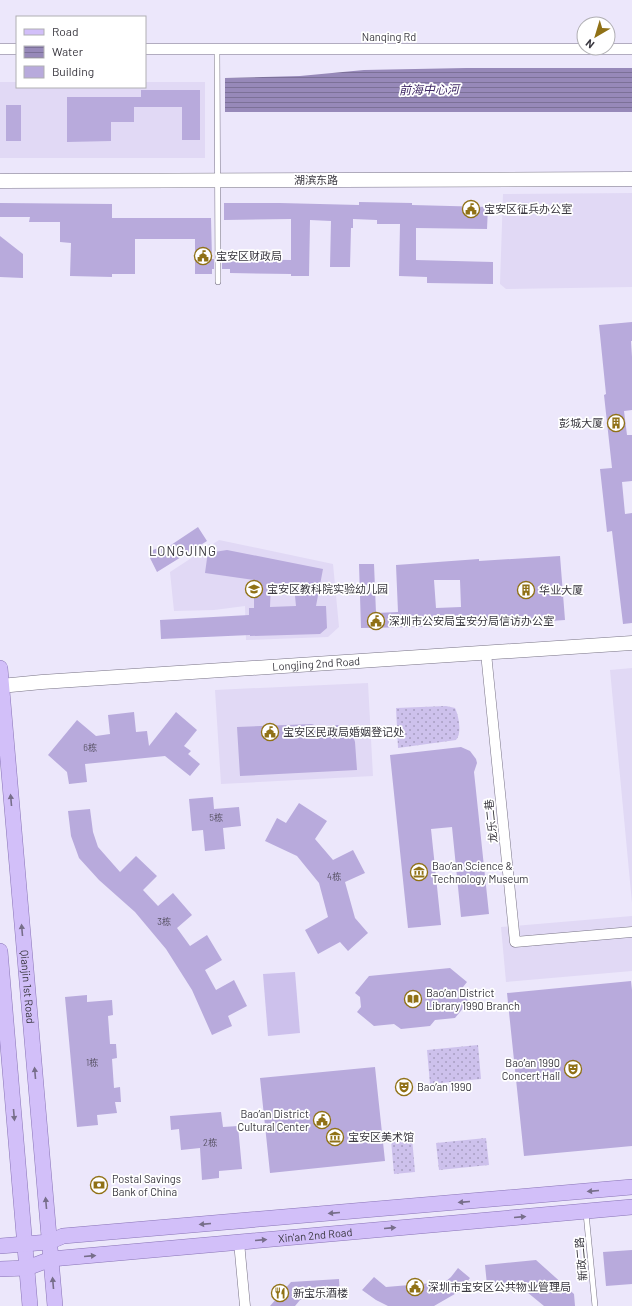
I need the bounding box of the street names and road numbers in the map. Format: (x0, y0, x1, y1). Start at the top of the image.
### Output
street label: Nanqing Rd (362, 30, 416, 43)
street label: 湖滨东路 (294, 173, 338, 186)
street label: Longjing 2nd Road (272, 654, 360, 673)
street label: 龙乐二巷 (482, 798, 499, 844)
street label: Qianjin 1st Road (18, 949, 38, 1024)
street label: Xin'an 2nd Road (278, 1225, 353, 1245)
street label: 新政二路 (572, 1237, 589, 1282)

